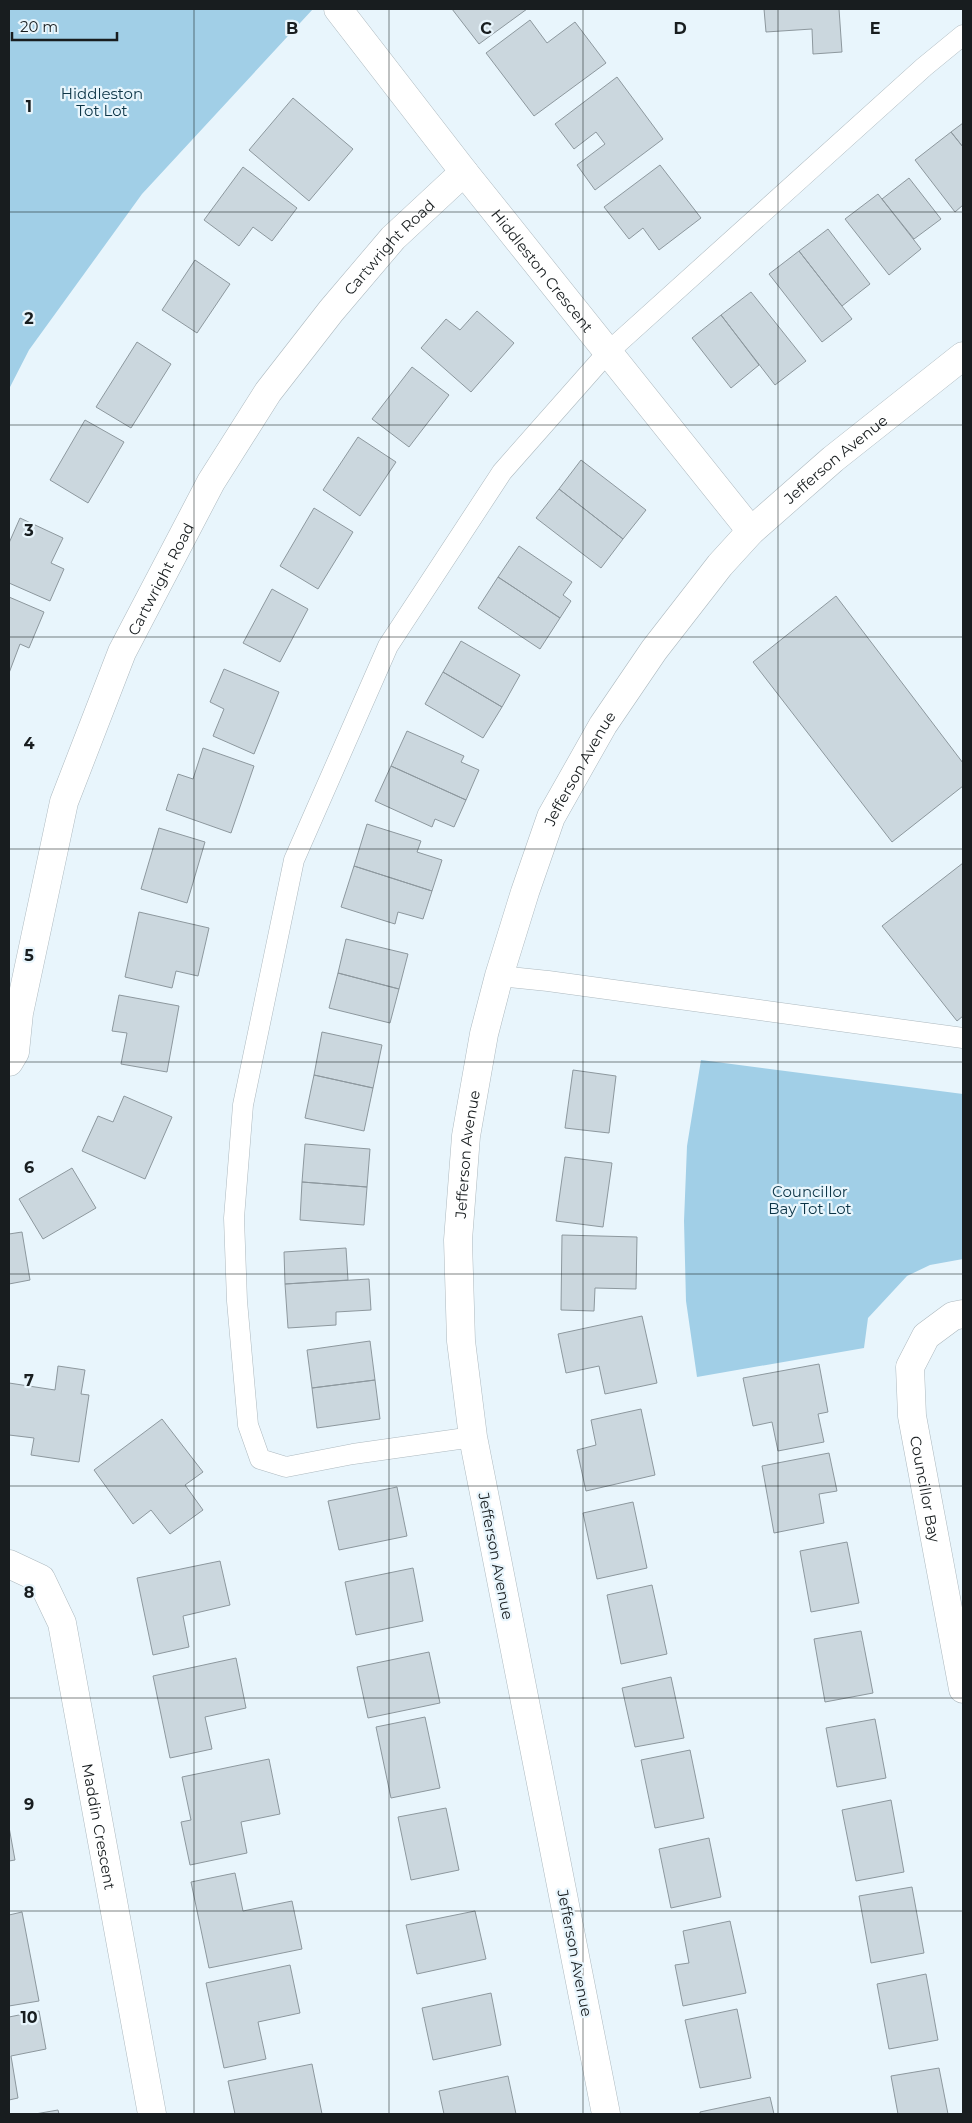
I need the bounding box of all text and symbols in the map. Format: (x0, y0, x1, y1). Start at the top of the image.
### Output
scale bar (12, 10, 118, 42)
text: 20 m (20, 17, 58, 36)
text: B (286, 19, 298, 38)
text: C (480, 19, 492, 38)
text: D (673, 19, 687, 38)
text: E (870, 19, 880, 38)
park label: Hiddleston Tot Lot (61, 84, 143, 120)
text: 1 (26, 97, 32, 116)
street label: Cartwright Road (339, 195, 438, 299)
street label: Hiddleston Crescent (488, 205, 598, 336)
text: 2 (24, 309, 34, 328)
street label: Jefferson Avenue (779, 410, 891, 508)
street label: Cartwright Road (123, 519, 198, 638)
text: 3 (23, 521, 34, 540)
street label: Jefferson Avenue (539, 707, 619, 829)
text: 4 (23, 734, 35, 753)
text: 5 (24, 946, 34, 965)
street label: Jefferson Avenue (450, 1089, 483, 1220)
text: 6 (24, 1158, 34, 1177)
park label: Councillor Bay Tot Lot (768, 1182, 852, 1218)
text: 7 (24, 1371, 34, 1390)
street label: Councillor Bay (906, 1434, 945, 1545)
street label: Jefferson Avenue (474, 1490, 518, 1621)
text: 8 (24, 1583, 34, 1602)
street label: Maddin Crescent (78, 1762, 120, 1891)
text: 9 (24, 1795, 34, 1814)
street label: Jefferson Avenue (553, 1887, 597, 2018)
text: 10 (20, 2008, 38, 2027)

